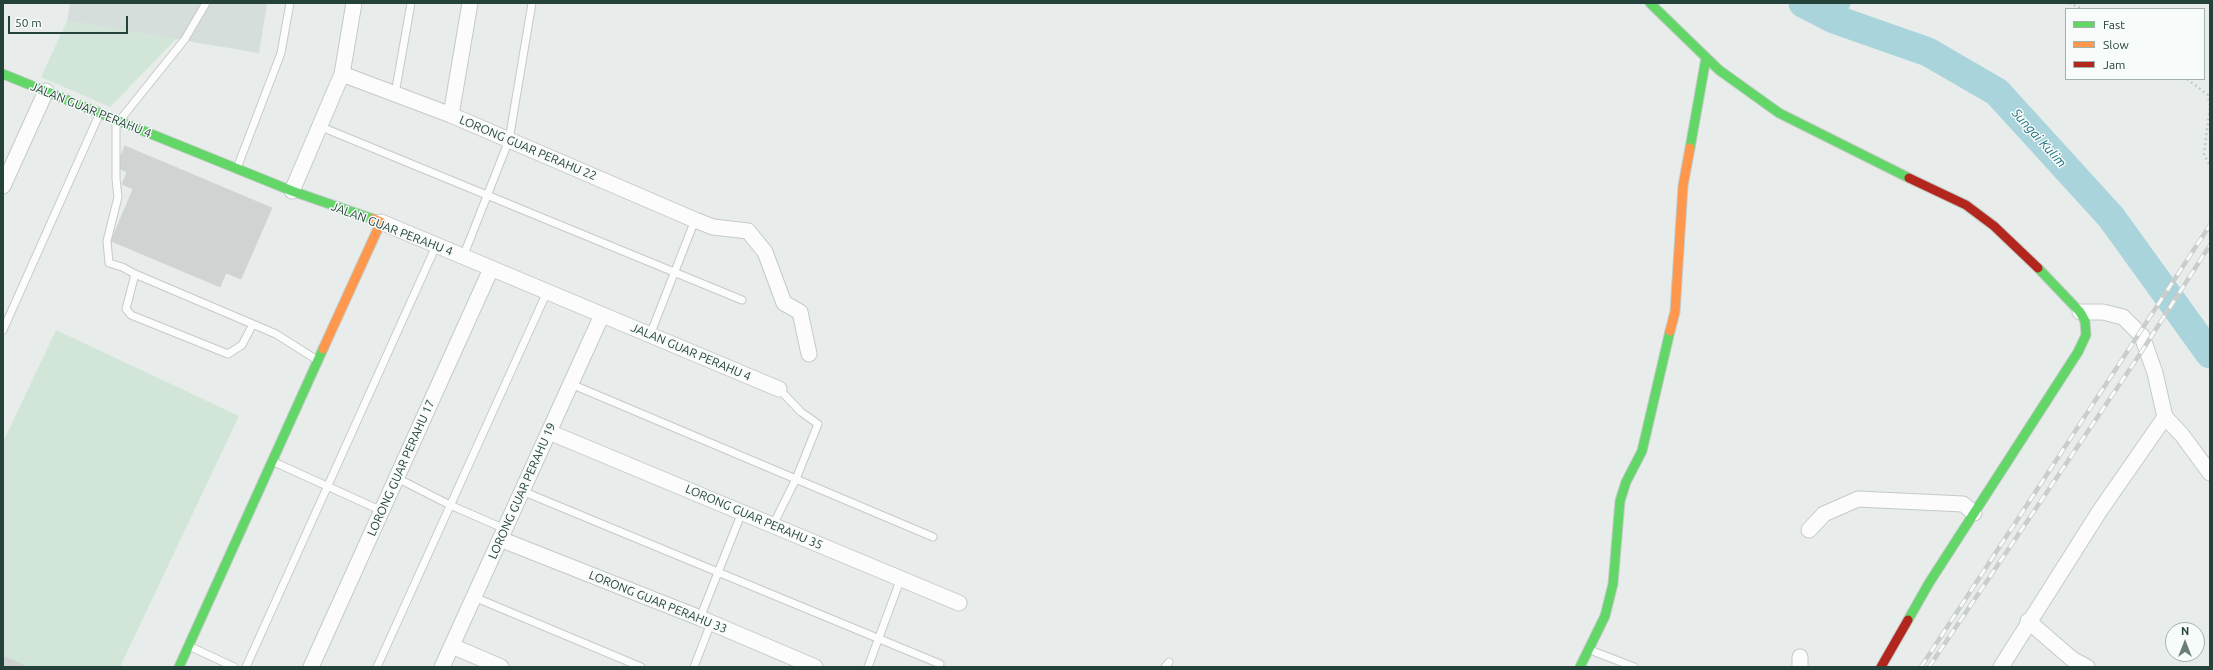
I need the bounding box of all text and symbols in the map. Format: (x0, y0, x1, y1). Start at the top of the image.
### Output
scale bar (10, 8, 130, 34)
legend (2065, 8, 2205, 80)
text: 50 m (15, 16, 42, 29)
text: Fast (2103, 18, 2125, 31)
text: Slow (2103, 38, 2129, 51)
text: Jam (2103, 58, 2125, 71)
street label: JALAN GUAR PERAHU 4 (28, 79, 154, 141)
water label: Sungai Kulim (2009, 105, 2069, 171)
street label: LORONG GUAR PERAHU 22 (457, 113, 599, 183)
street label: JALAN GUAR PERAHU 4 (329, 199, 455, 259)
street label: JALAN GUAR PERAHU 4 (629, 320, 753, 384)
street label: LORONG GUAR PERAHU 17 (364, 398, 438, 538)
street label: LORONG GUAR PERAHU 19 (485, 421, 559, 561)
street label: LORONG GUAR PERAHU 35 (683, 482, 825, 552)
street label: LORONG GUAR PERAHU 33 (587, 568, 729, 636)
north arrow (2165, 622, 2205, 662)
text: N (2181, 625, 2189, 637)

